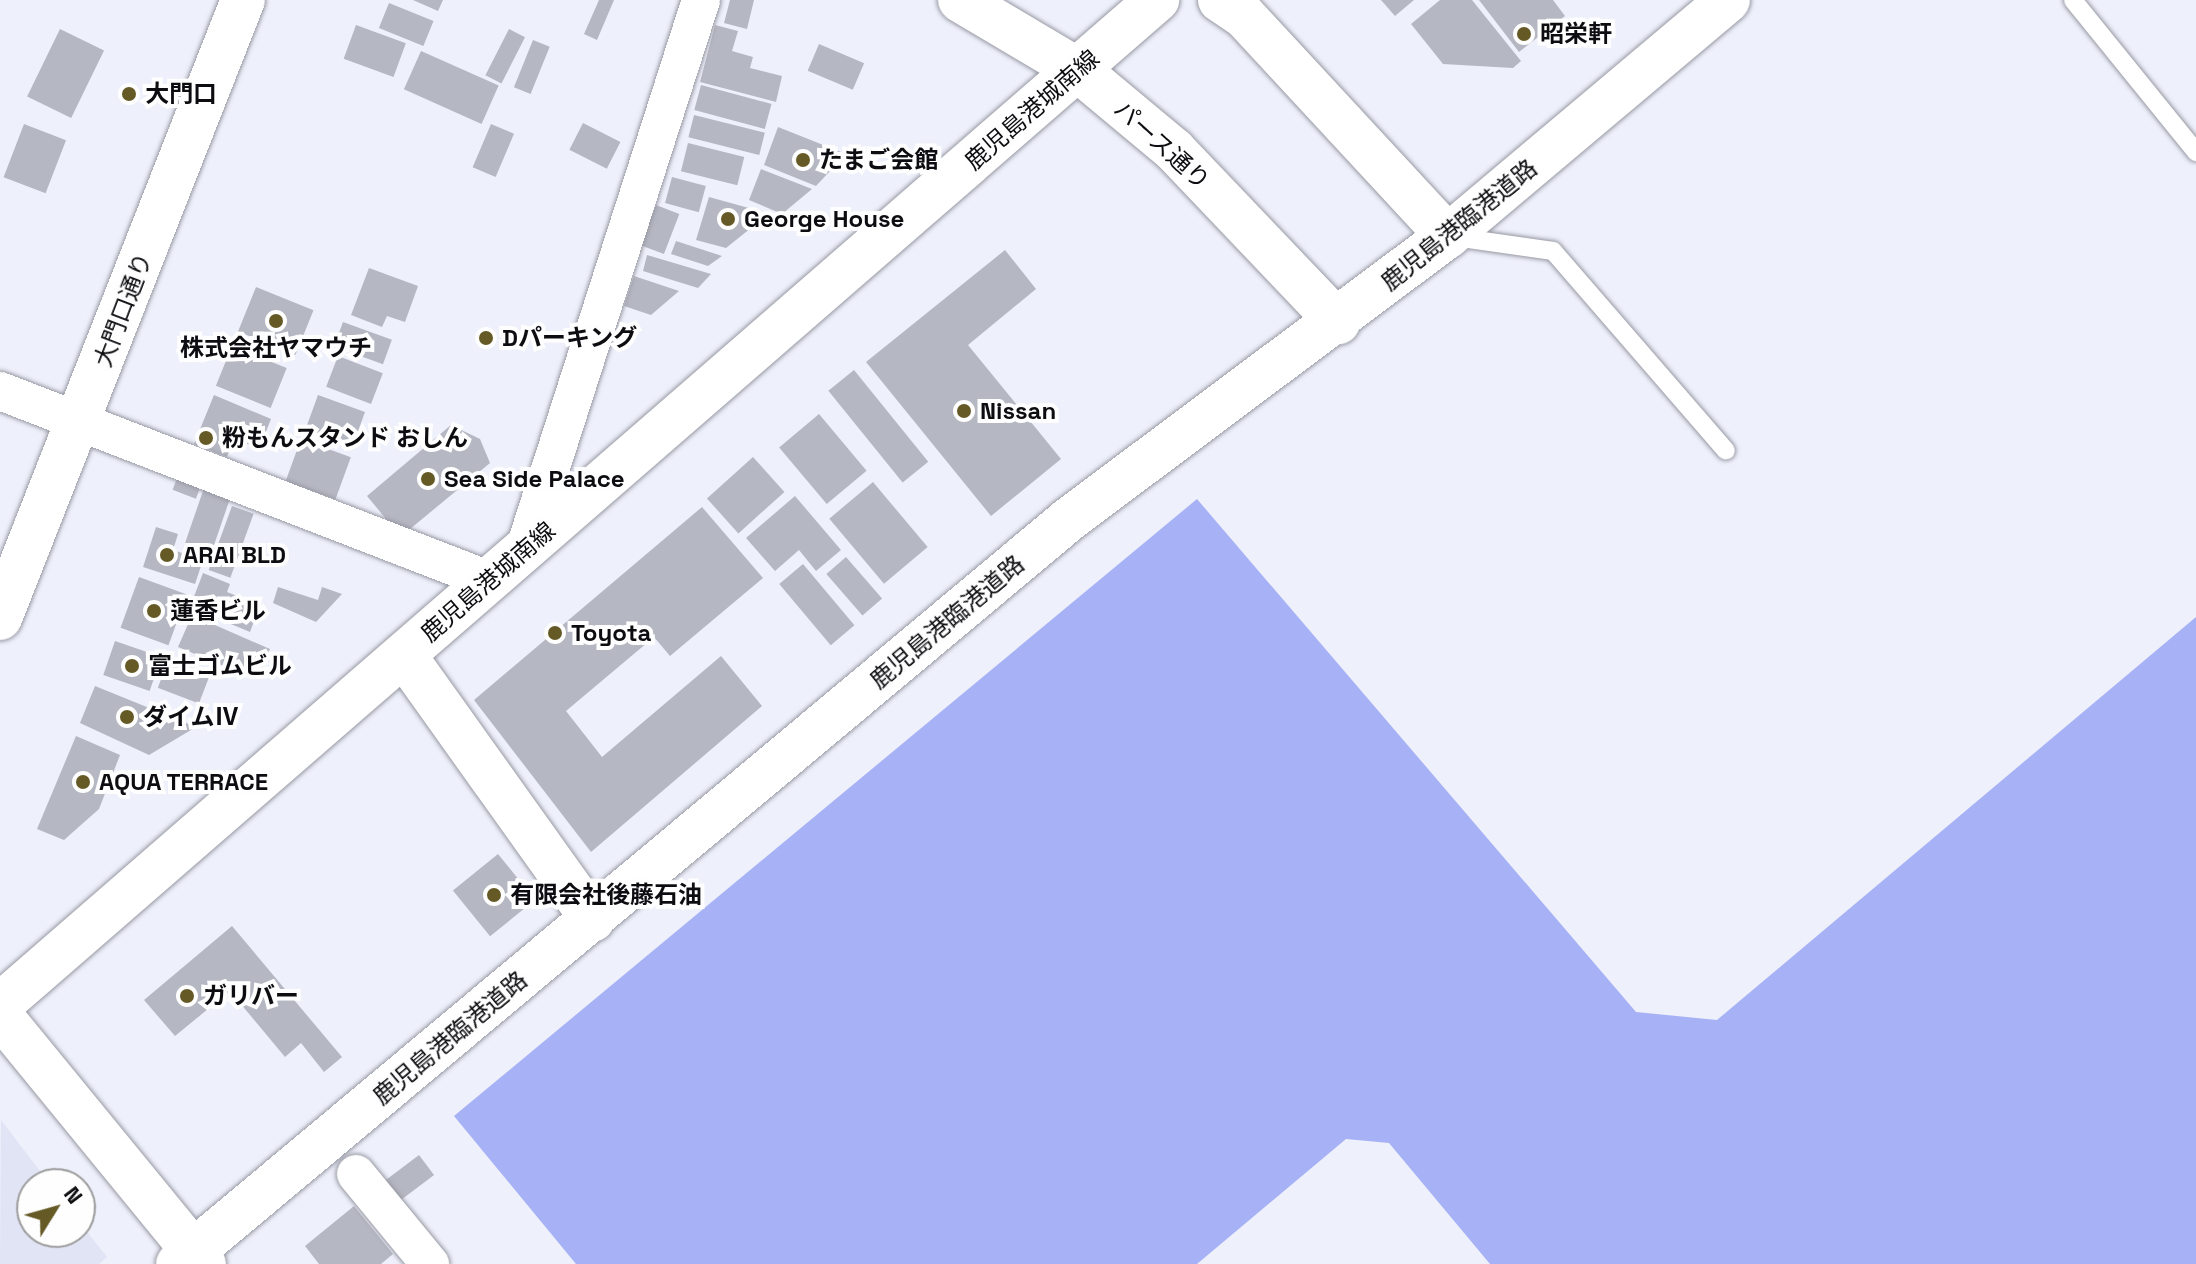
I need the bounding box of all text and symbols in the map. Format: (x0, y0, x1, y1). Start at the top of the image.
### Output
place label: 昭栄軒 (1540, 20, 1612, 48)
marker: 昭栄軒 (1515, 25, 1533, 43)
street label: 鹿児島港城南線 (959, 44, 1105, 176)
place label: 大門口 (145, 80, 217, 108)
marker: 大門口 (120, 85, 138, 103)
street label: パース通り (1108, 94, 1216, 196)
place label: たまご会館 (819, 146, 939, 174)
marker: たまご会館 (794, 151, 812, 169)
street label: 鹿児島港臨港道路 (1375, 153, 1543, 297)
place label: George House (744, 205, 904, 233)
marker: George House (719, 210, 737, 228)
street label: 大門口通り (88, 249, 158, 371)
marker: 株式会社ヤマウチ (267, 312, 285, 330)
place label: Dパーキング (502, 324, 638, 352)
marker: Dパーキング (477, 329, 495, 347)
place label: 株式会社ヤマウチ (180, 334, 372, 362)
place label: Nissan (980, 397, 1056, 425)
marker: Nissan (955, 402, 973, 420)
place label: 粉もんスタンド おしん (222, 424, 468, 452)
marker: 粉もんスタンド おしん (197, 429, 215, 447)
place label: Sea Side Palace (444, 465, 625, 493)
marker: Sea Side Palace (419, 470, 437, 488)
street label: 鹿児島港城南線 (415, 516, 561, 648)
place label: ARAI BLD (183, 541, 286, 569)
marker: ARAI BLD (158, 546, 176, 564)
street label: 鹿児島港臨港道路 (864, 549, 1030, 695)
place label: 蓮香ビル (170, 597, 266, 625)
marker: 蓮香ビル (145, 602, 163, 620)
place label: Toyota (571, 619, 651, 647)
marker: Toyota (546, 624, 564, 642)
place label: 富士ゴムビル (148, 652, 292, 680)
marker: 富士ゴムビル (123, 657, 141, 675)
place label: ダイムⅣ (143, 703, 239, 731)
marker: ダイムⅣ (118, 708, 136, 726)
place label: AQUA TERRACE (99, 768, 269, 796)
marker: AQUA TERRACE (74, 773, 92, 791)
place label: 有限会社後藤石油 (510, 881, 702, 909)
marker: 有限会社後藤石油 (485, 886, 503, 904)
street label: 鹿児島港臨港道路 (367, 965, 533, 1111)
place label: ガリバー (203, 982, 299, 1010)
marker: ガリバー (178, 987, 196, 1005)
north arrow (16, 1168, 96, 1248)
text: N (58, 1180, 89, 1209)

